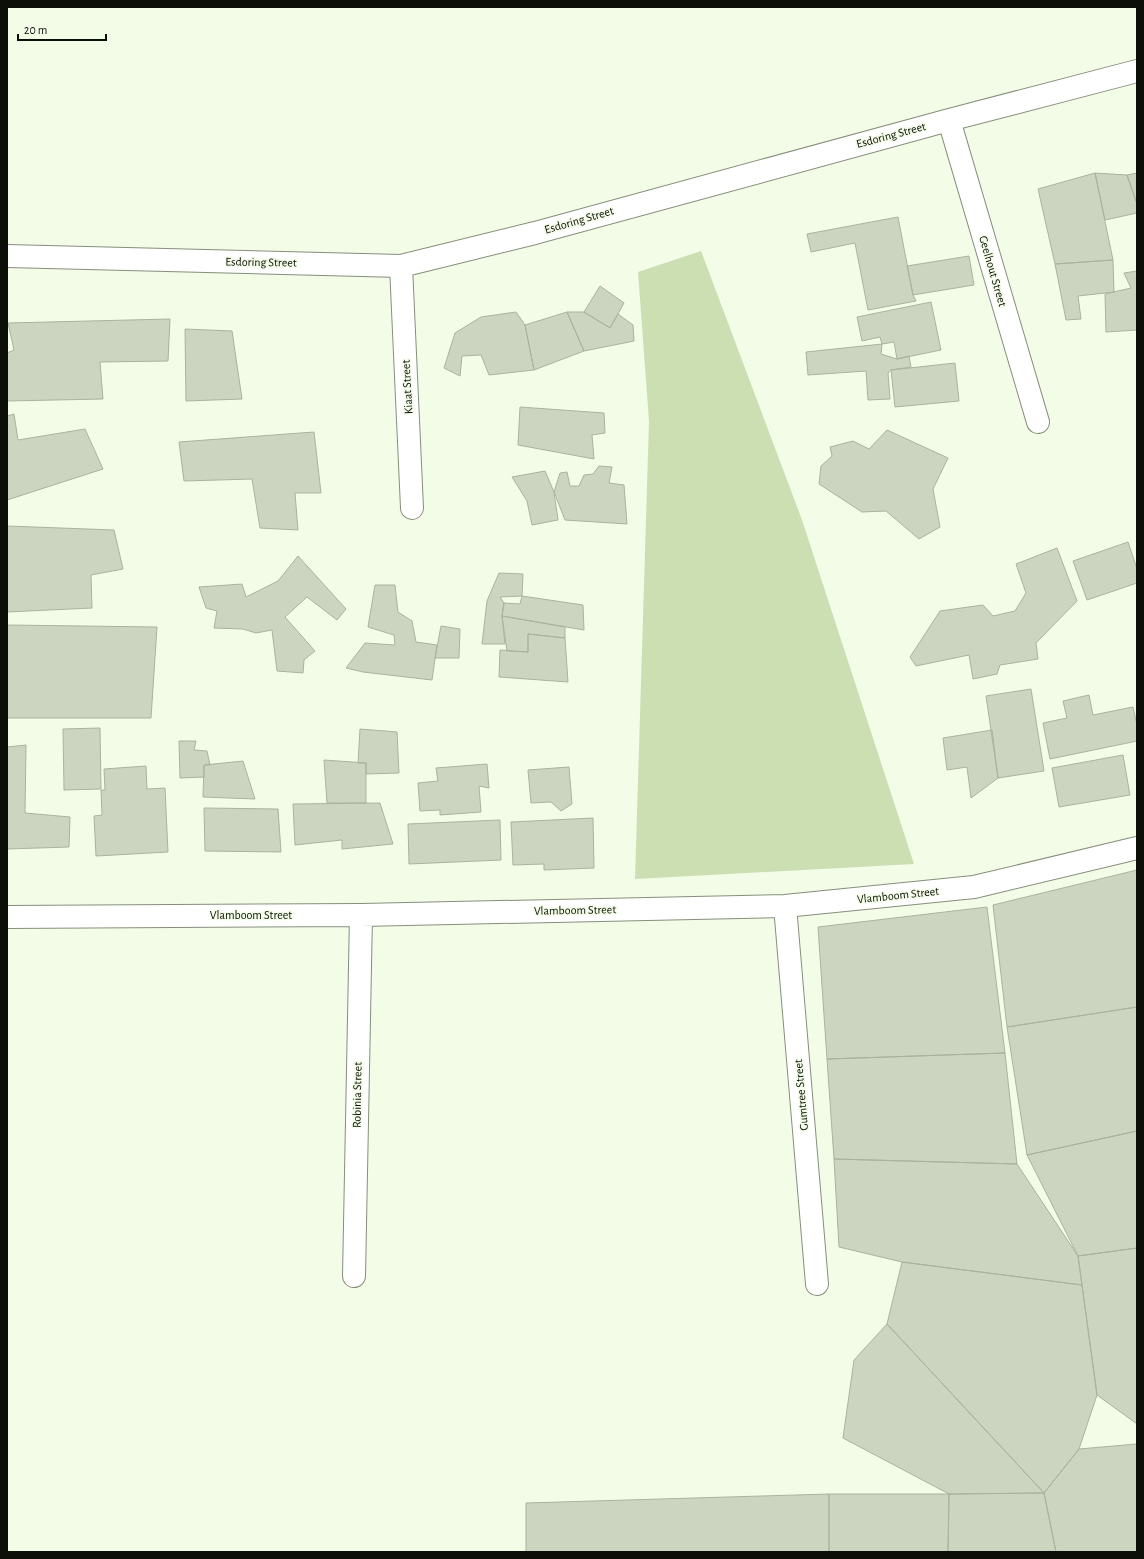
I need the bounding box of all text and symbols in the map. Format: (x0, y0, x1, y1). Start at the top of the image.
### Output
scale bar (18, 16, 106, 42)
text: 20 m (24, 24, 47, 36)
street label: Esdoring Street (855, 120, 927, 150)
street label: Esdoring Street (543, 204, 615, 236)
street label: Geelhout Street (977, 234, 1009, 308)
street label: Esdoring Street (225, 255, 297, 269)
street label: Kiaat Street (400, 359, 414, 415)
street label: Vlamboom Street (856, 885, 940, 905)
street label: Vlamboom Street (534, 903, 616, 917)
street label: Vlamboom Street (210, 909, 292, 921)
street label: Gumtree Street (792, 1059, 810, 1131)
street label: Robinia Street (350, 1062, 364, 1128)

